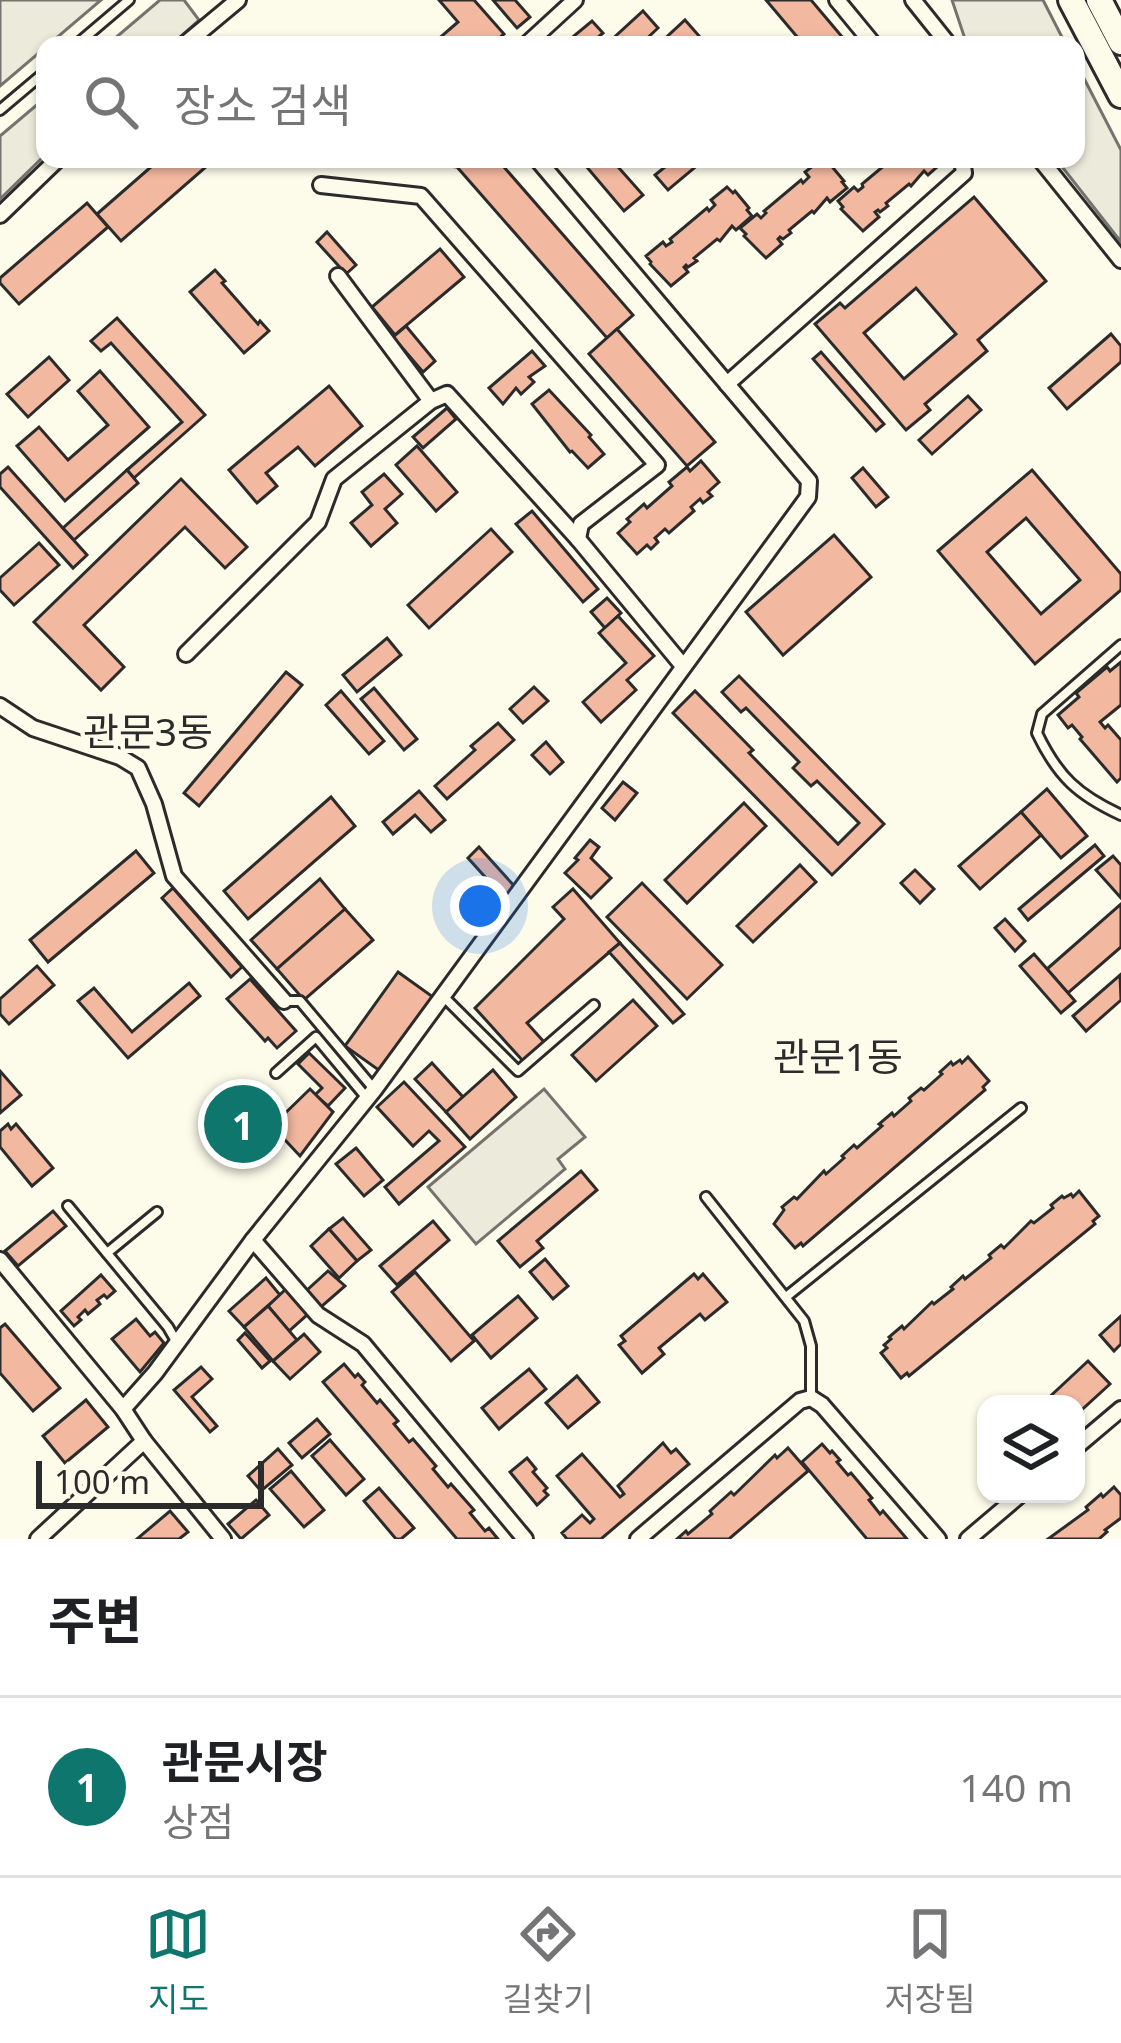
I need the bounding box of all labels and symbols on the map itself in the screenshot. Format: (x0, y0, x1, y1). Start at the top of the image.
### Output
district label: 관문3동 (83, 704, 213, 757)
your location (450, 876, 510, 936)
district label: 관문1동 (773, 1029, 903, 1082)
pin: 1 (204, 1079, 282, 1169)
scale bar (36, 1455, 264, 1508)

